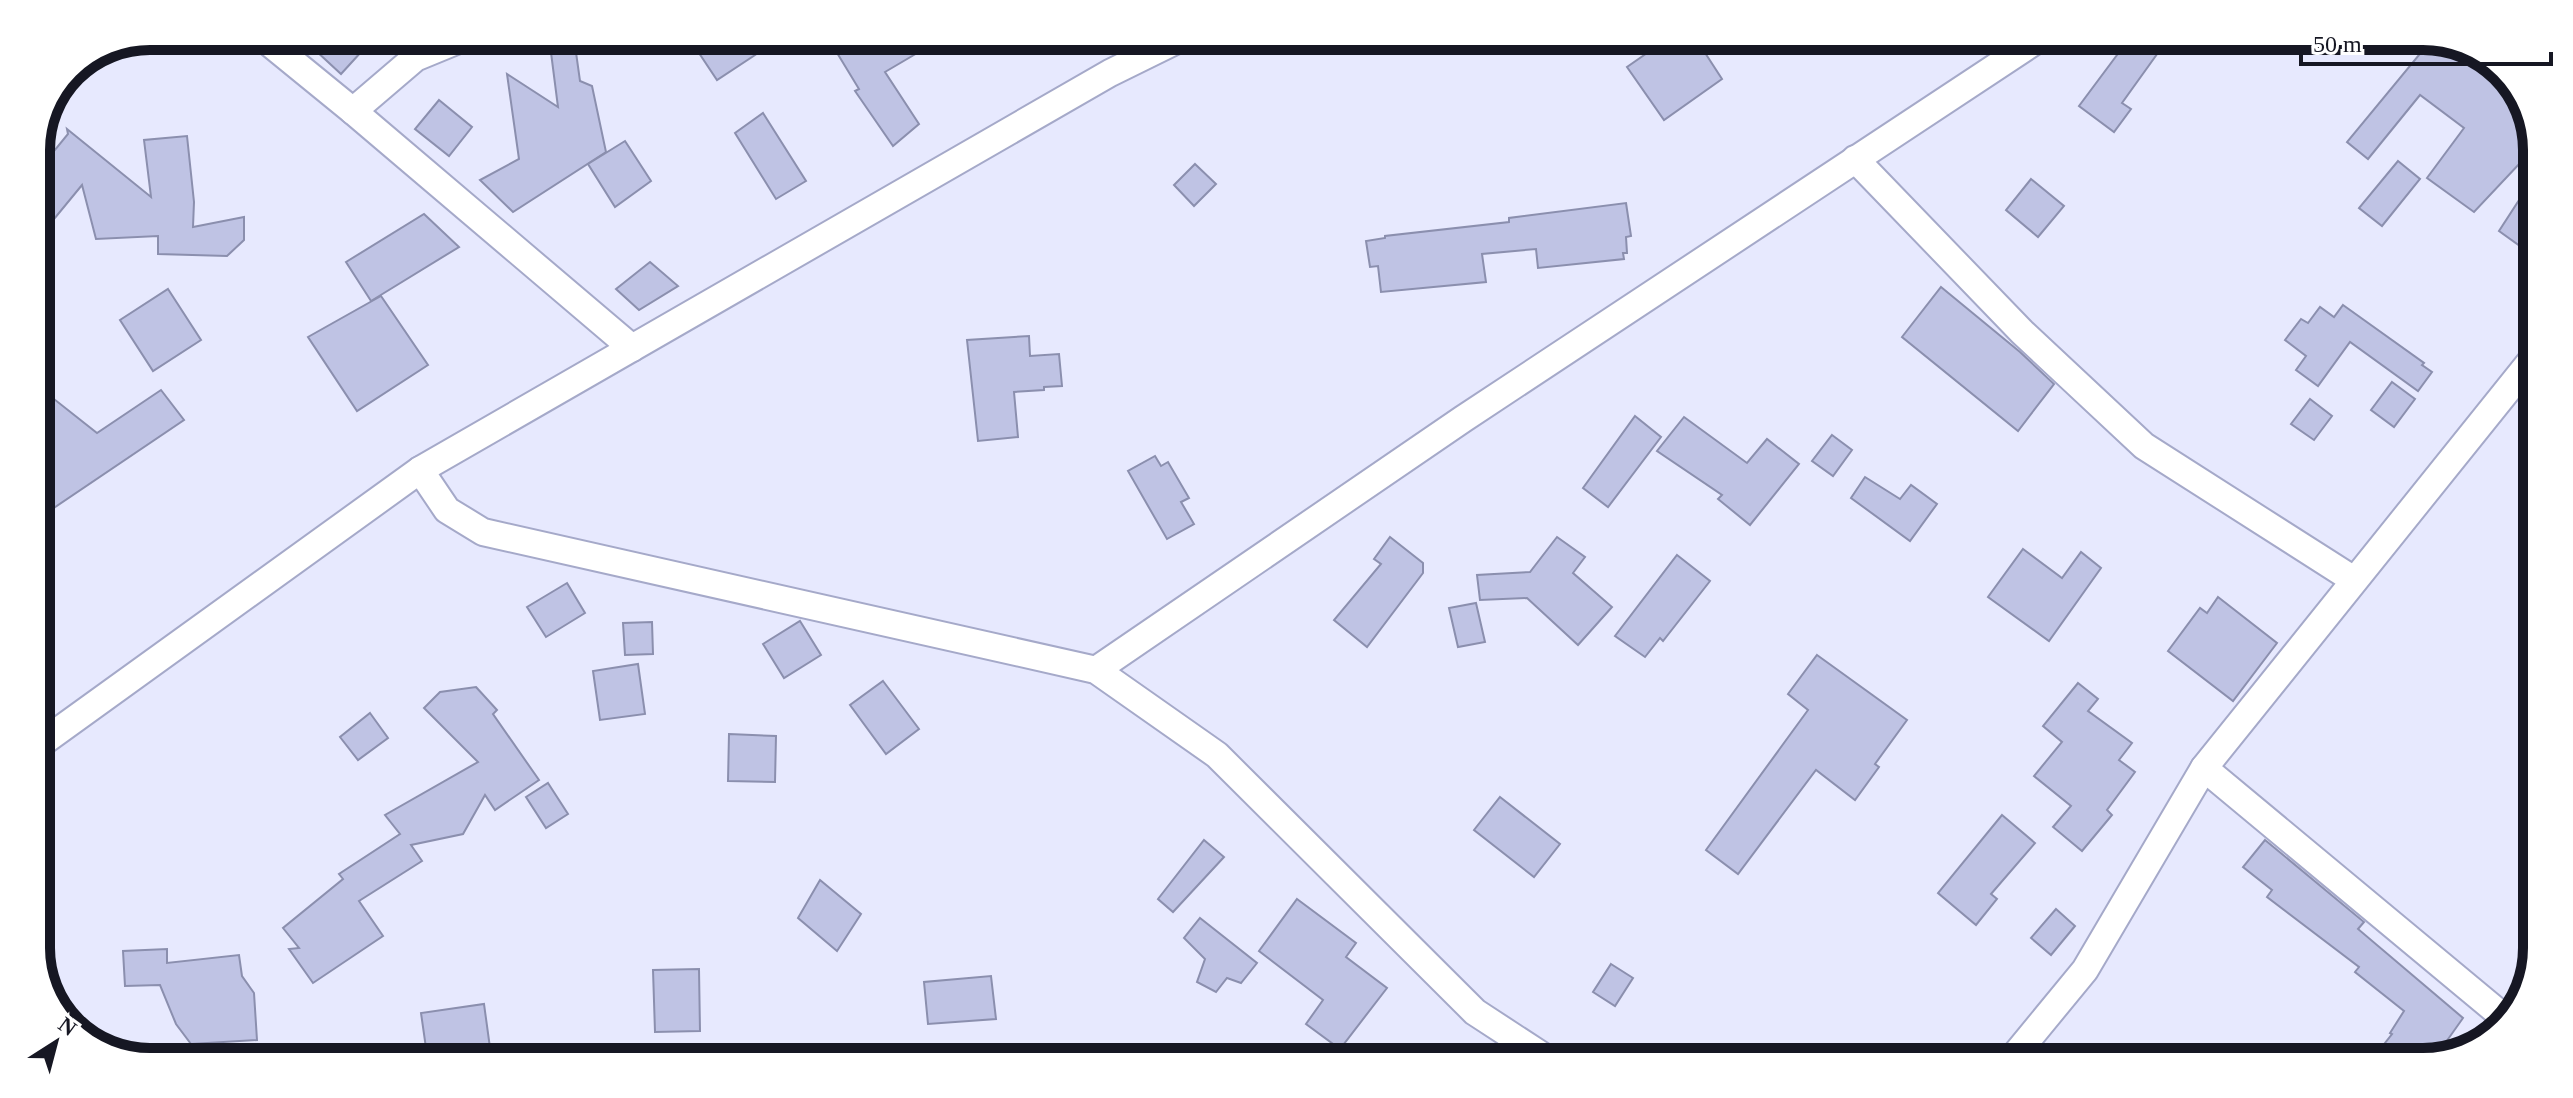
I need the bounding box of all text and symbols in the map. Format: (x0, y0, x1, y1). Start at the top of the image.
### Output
scale bar (2301, 16, 2551, 66)
text: 50 m (2313, 31, 2362, 57)
north arrow (16, 1002, 96, 1082)
text: N (54, 1011, 81, 1041)

